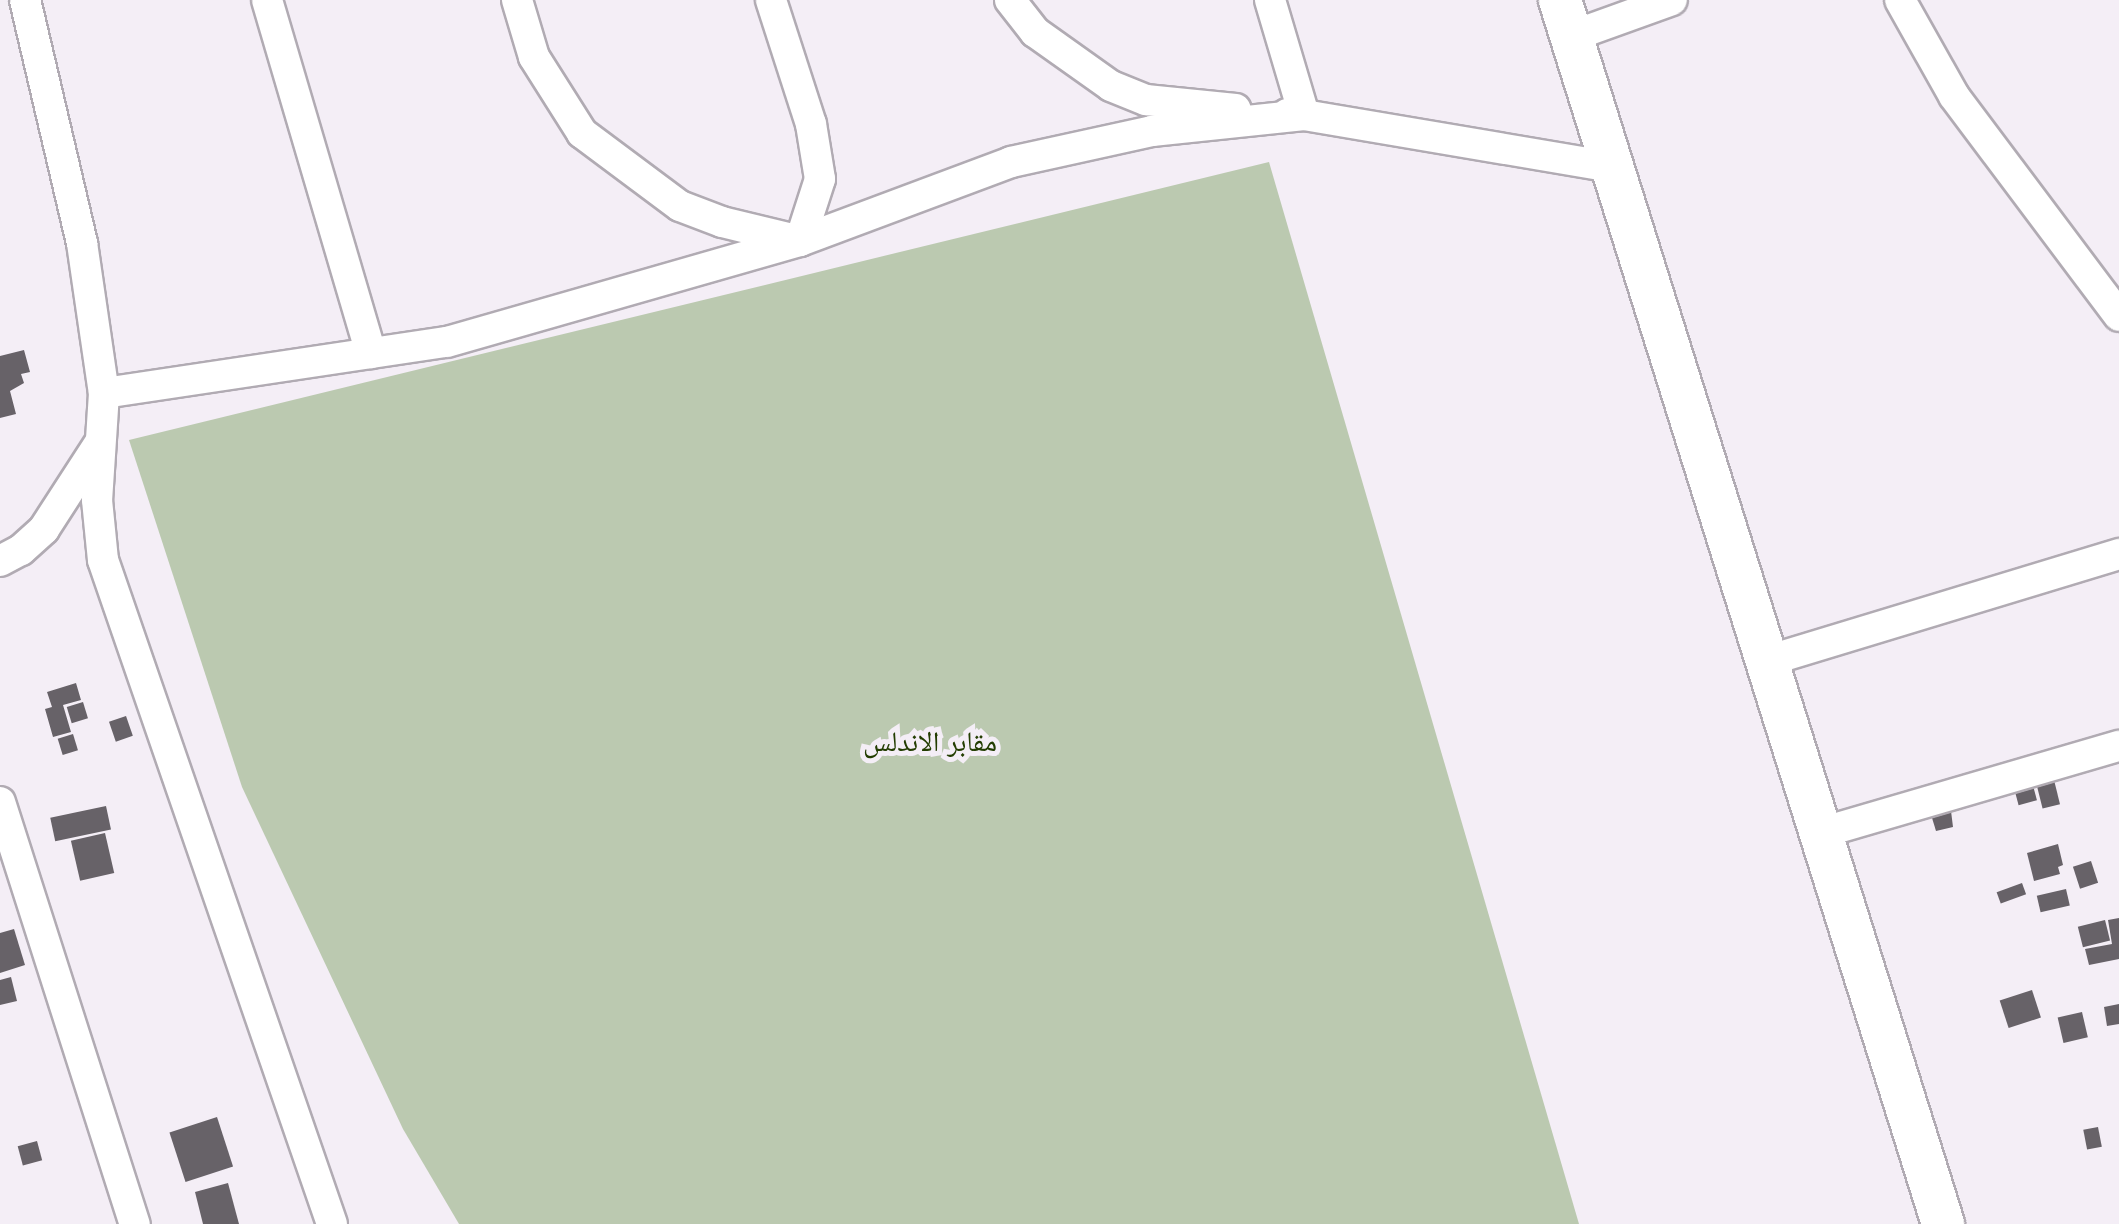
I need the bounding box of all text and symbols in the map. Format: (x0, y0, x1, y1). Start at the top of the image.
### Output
park label: مقابر الاندلس (863, 724, 997, 758)

